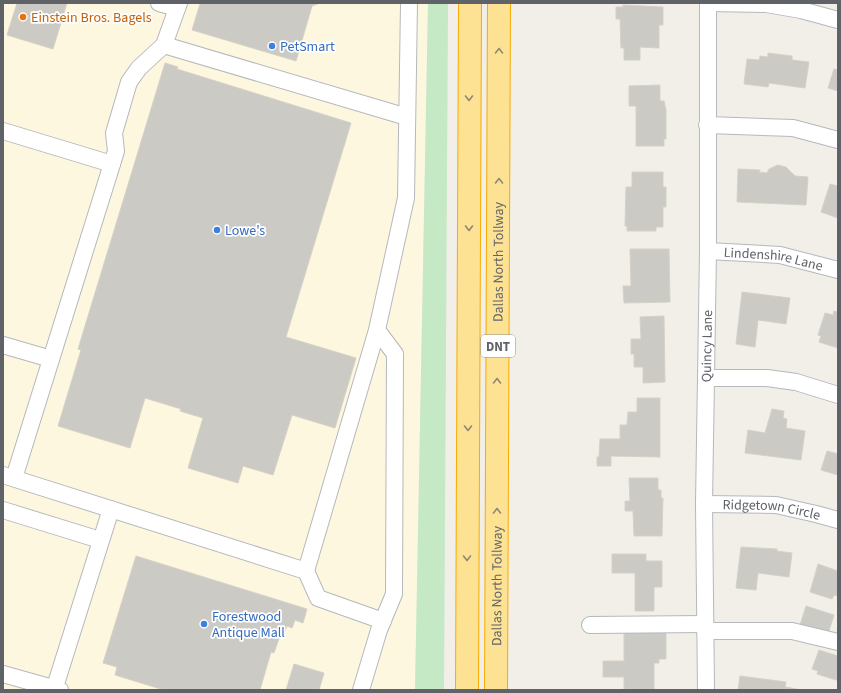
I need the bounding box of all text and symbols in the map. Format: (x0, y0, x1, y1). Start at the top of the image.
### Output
place label: Einstein Bros. Bagels (31, 8, 152, 28)
marker: Einstein Bros. Bagels (18, 12, 28, 22)
place label: PetSmart (280, 37, 335, 57)
marker: PetSmart (267, 41, 277, 51)
one-way arrow (495, 48, 503, 54)
one-way arrow (465, 95, 473, 101)
one-way arrow (494, 178, 503, 184)
street label: Dallas North Tollway (489, 201, 509, 322)
place label: Lowe's (225, 221, 265, 241)
marker: Lowe's (212, 225, 222, 235)
one-way arrow (465, 225, 473, 231)
street label: Lindenshire Lane (723, 243, 825, 277)
street label: Quincy Lane (697, 310, 718, 382)
road number: DNT (481, 335, 515, 357)
one-way arrow (493, 378, 502, 384)
one-way arrow (464, 425, 472, 431)
street label: Ridgetown Circle (723, 495, 823, 526)
one-way arrow (493, 508, 501, 514)
street label: Dallas North Tollway (487, 525, 508, 646)
one-way arrow (463, 555, 471, 561)
place label: Forestwood Antique Mall (212, 607, 285, 643)
marker: Forestwood Antique Mall (199, 619, 209, 629)

